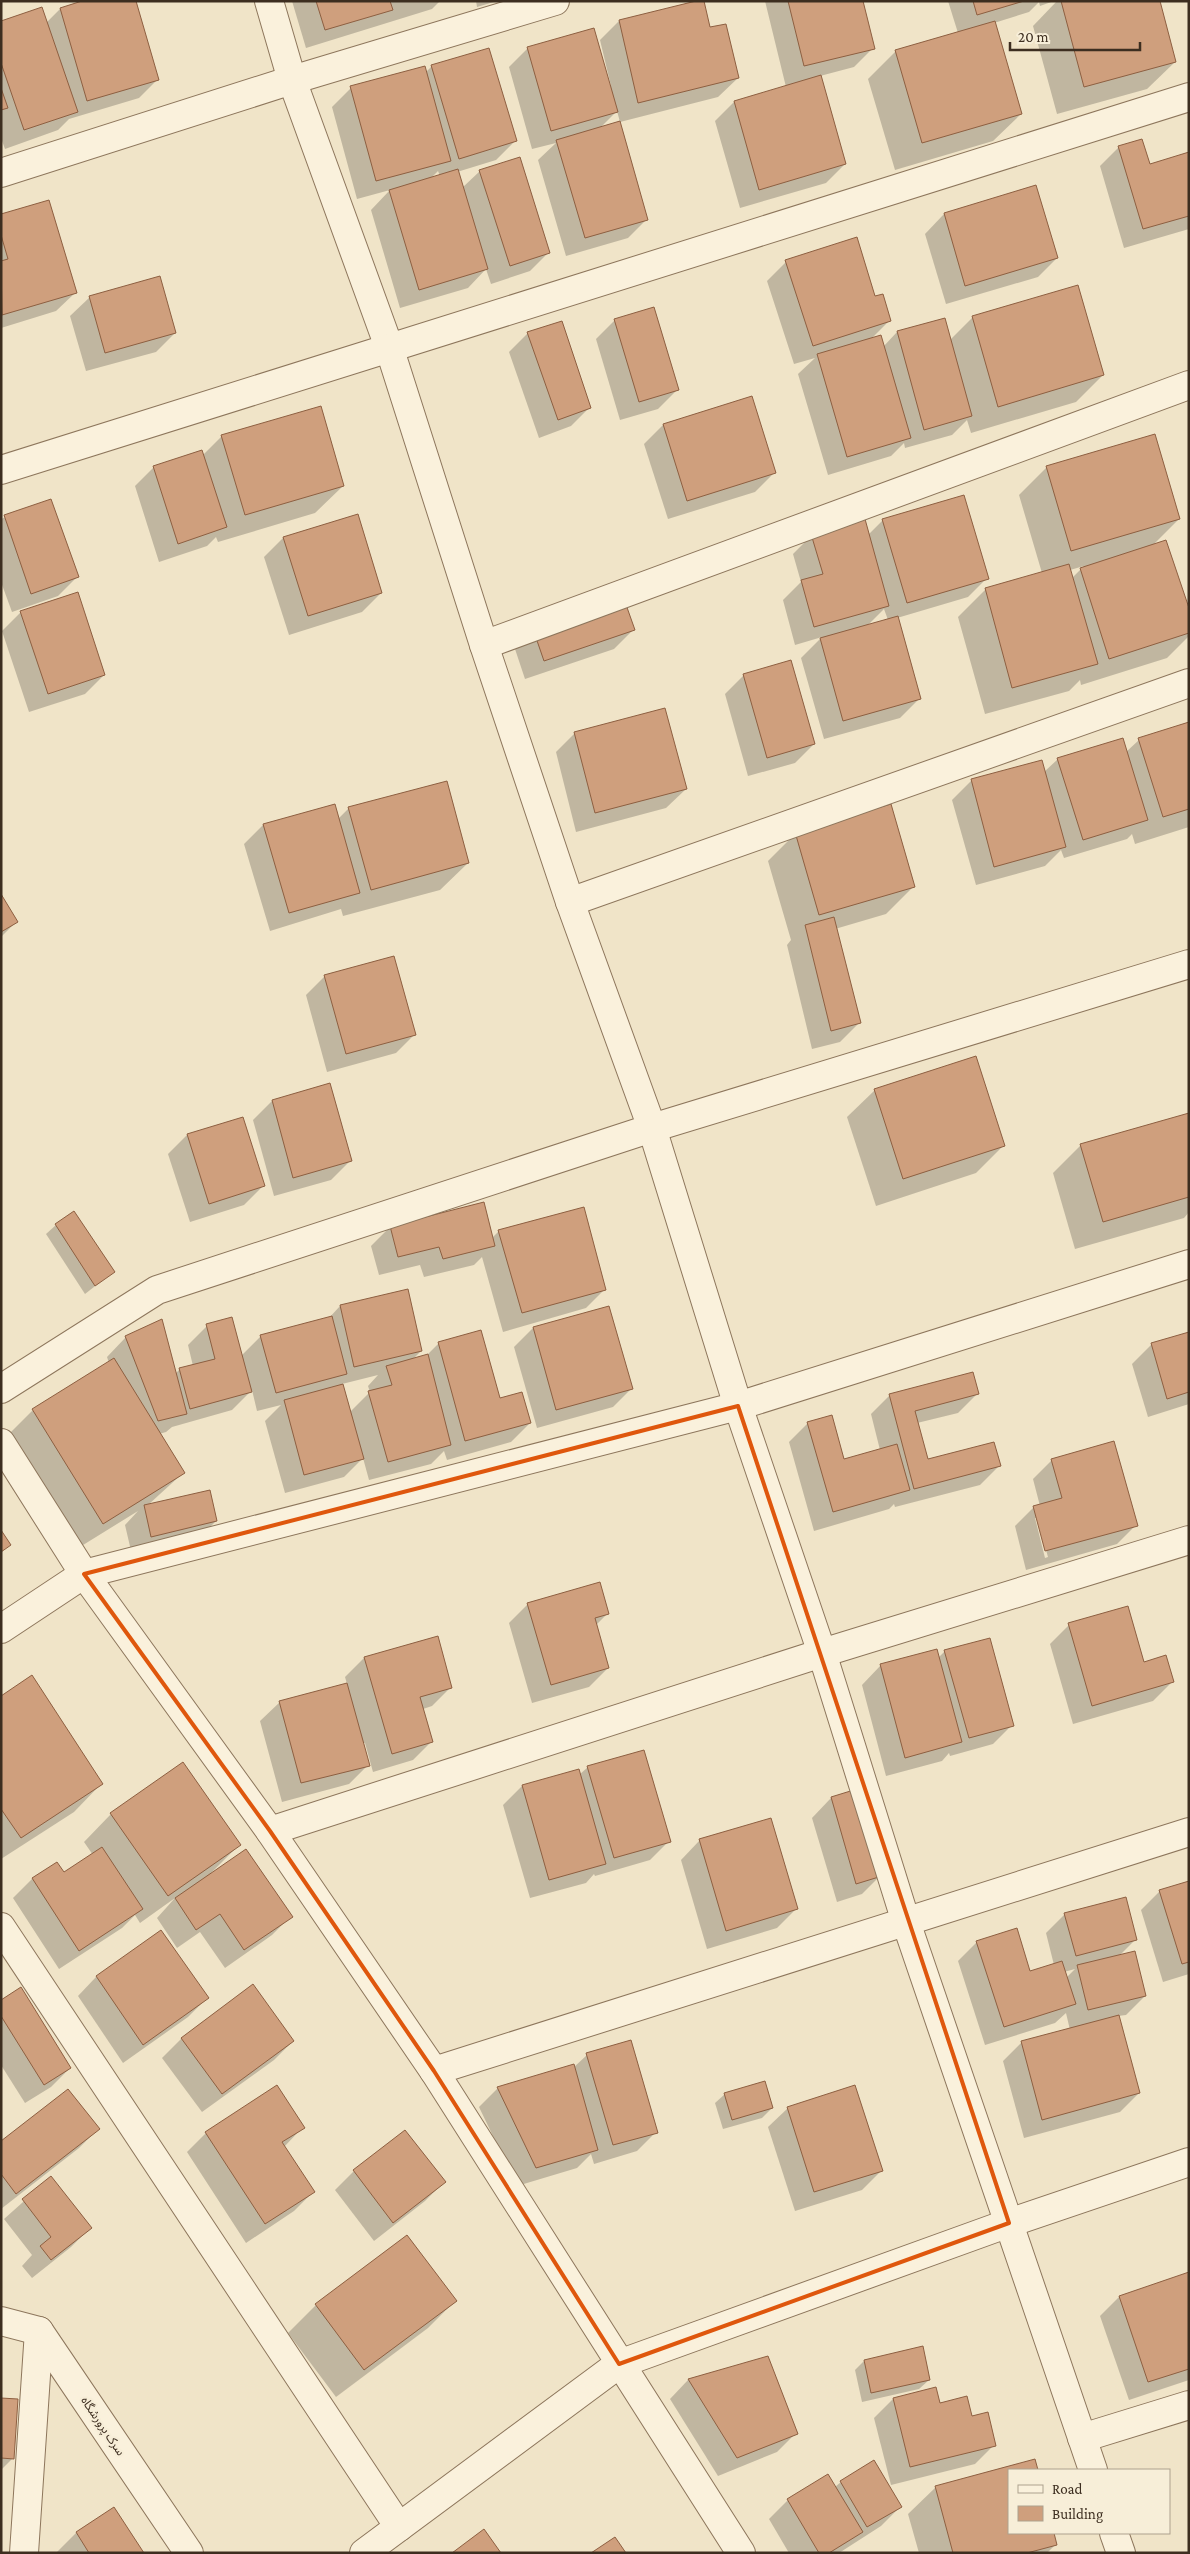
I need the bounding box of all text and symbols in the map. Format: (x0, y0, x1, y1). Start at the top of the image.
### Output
scale bar (1010, 20, 1140, 52)
text: 20 m (1018, 29, 1049, 45)
street label: سرک پرورشگاه (77, 2394, 128, 2459)
legend (1008, 2469, 1170, 2534)
text: Road (1052, 2481, 1083, 2497)
text: Building (1052, 2506, 1103, 2523)

